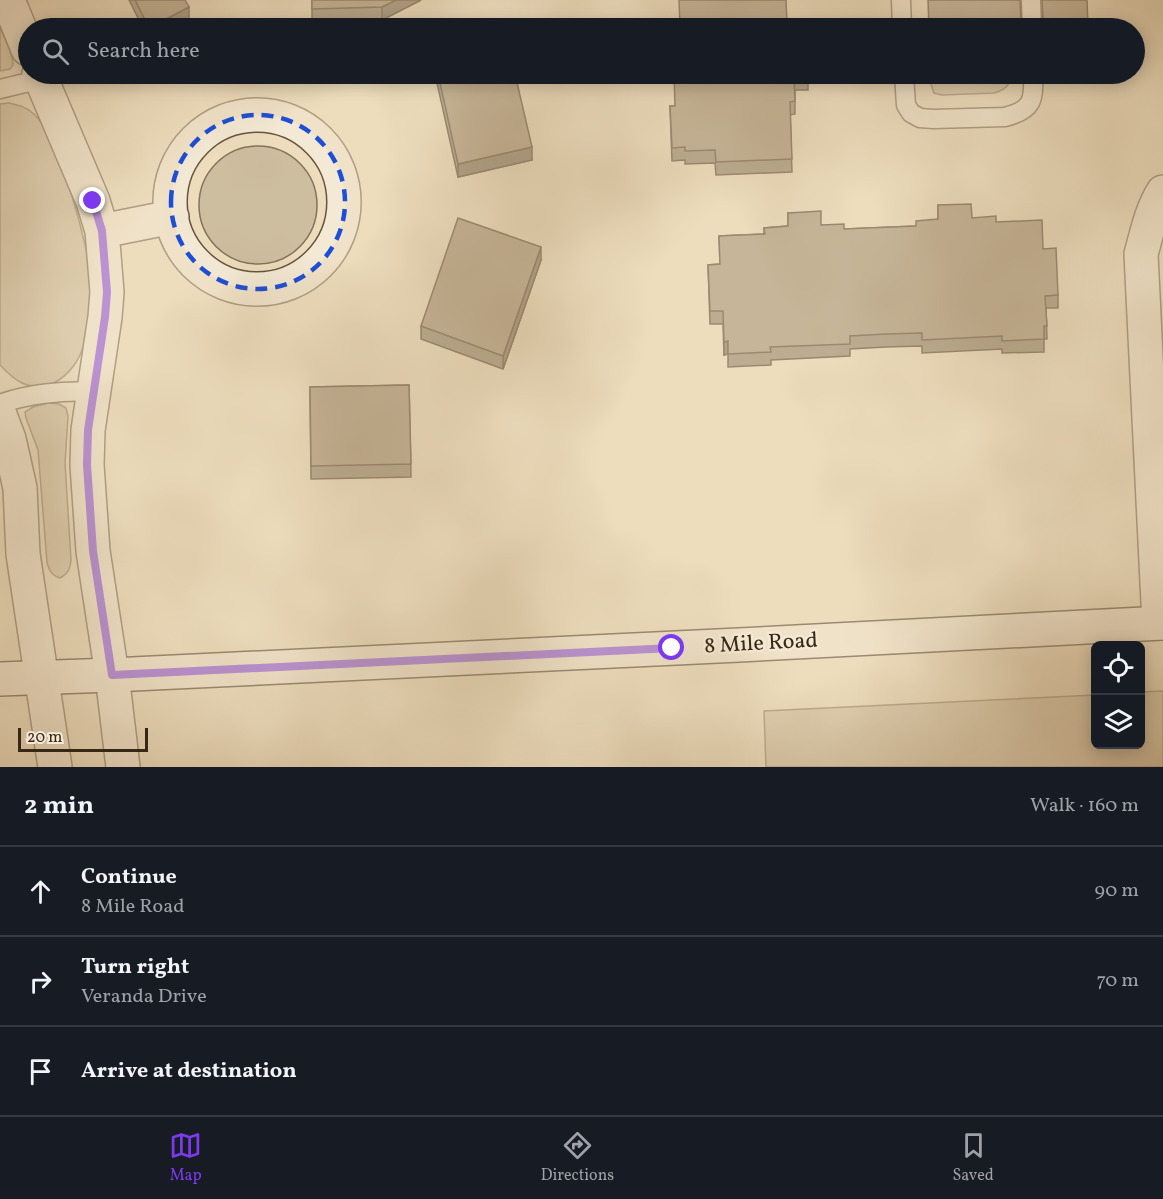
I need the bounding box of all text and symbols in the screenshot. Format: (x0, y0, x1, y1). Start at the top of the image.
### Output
search box (18, 18, 1145, 84)
icon: search (39, 35, 72, 68)
text: Search here (87, 36, 200, 67)
route end (79, 187, 105, 213)
street label: 8 Mile Road (703, 626, 819, 662)
route start (658, 634, 684, 660)
map controls (1091, 641, 1145, 749)
button: locate (1091, 641, 1145, 695)
button: layers (1091, 695, 1145, 749)
scale bar (18, 725, 148, 752)
text: 20 m (27, 727, 62, 749)
text: 2 min (24, 788, 94, 824)
text: Walk · 160 m (1030, 792, 1139, 820)
text: Continue (81, 862, 177, 893)
icon: ahead (24, 875, 57, 908)
text: 90 m (1095, 877, 1139, 905)
text: 8 Mile Road (81, 893, 184, 921)
text: Turn right (81, 952, 189, 983)
icon: right (24, 965, 57, 998)
text: 70 m (1096, 967, 1139, 995)
text: Veranda Drive (81, 983, 207, 1011)
icon: arrive (24, 1055, 57, 1088)
text: Arrive at destination (81, 1056, 297, 1087)
tab: Map (169, 1129, 202, 1187)
tab: Directions (541, 1129, 614, 1187)
tab: Saved (953, 1129, 994, 1187)

